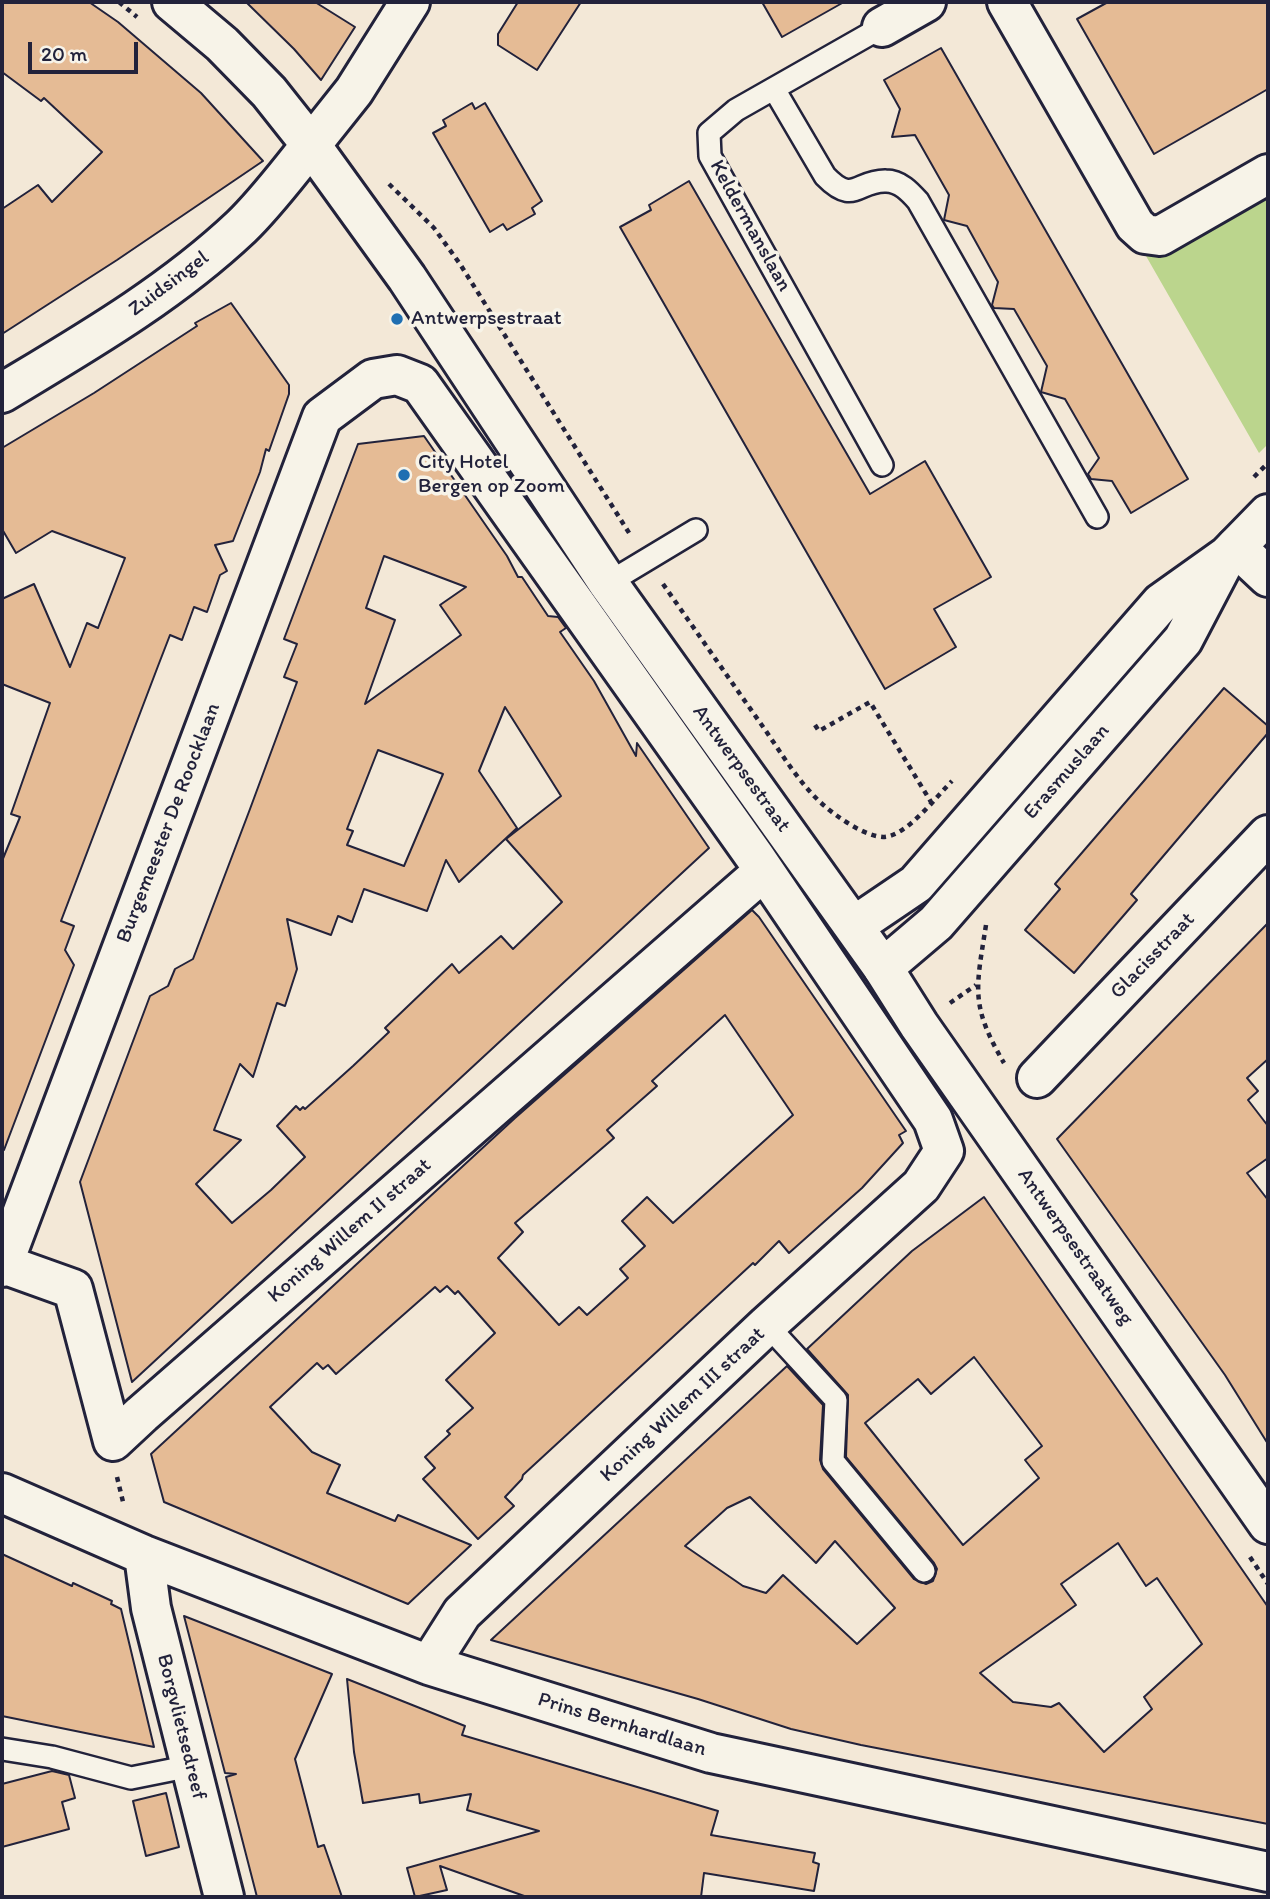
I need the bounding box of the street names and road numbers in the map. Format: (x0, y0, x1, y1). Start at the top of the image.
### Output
street label: Keldermanslaan (703, 156, 797, 296)
street label: Zuidsingel (124, 246, 214, 322)
street label: Burgemeester De Roocklaan (112, 699, 226, 947)
street label: Antwerpsestraat (686, 701, 796, 837)
street label: Erasmuslaan (1019, 719, 1115, 825)
street label: Glacisstraat (1105, 907, 1201, 1005)
street label: Koning Willem II straat (263, 1153, 437, 1309)
street label: Antwerpsestraatweg (1011, 1164, 1139, 1330)
street label: Koning Willem III straat (595, 1322, 771, 1488)
street label: Borgvlietsedreef (151, 1651, 211, 1803)
street label: Prins Bernhardlaan (535, 1687, 709, 1763)

